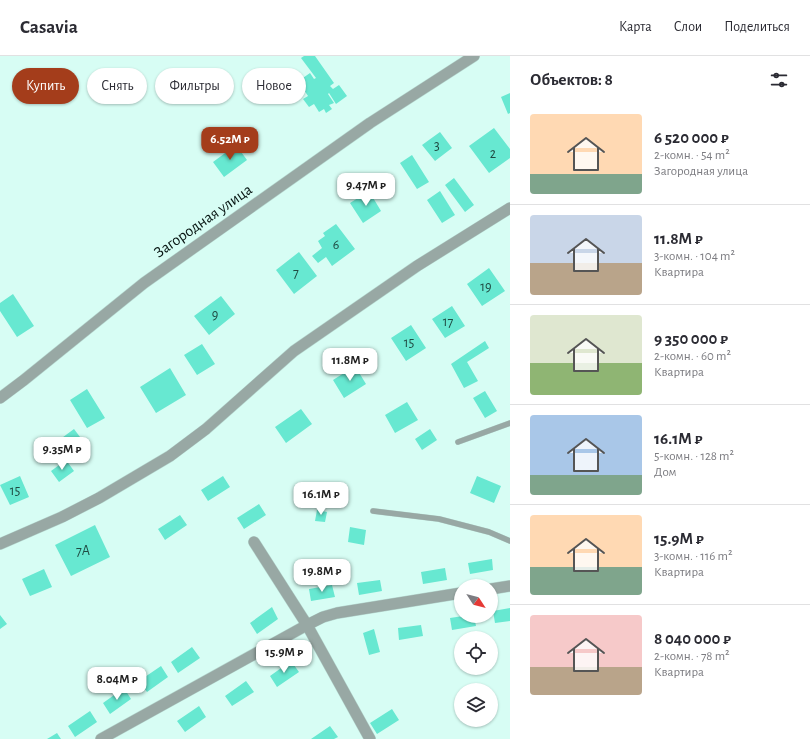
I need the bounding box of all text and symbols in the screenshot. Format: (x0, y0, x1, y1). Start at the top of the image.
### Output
text: Casavia (20, 18, 78, 37)
text: Карта (619, 20, 652, 34)
text: Слои (674, 20, 702, 34)
text: Поделиться (724, 20, 790, 34)
chip: Купить (12, 68, 79, 104)
chip: Снять (87, 68, 147, 104)
chip: Фильтры (155, 68, 234, 104)
chip: Новое (242, 68, 306, 104)
icon: filters (768, 69, 790, 91)
text: Объектов: 8 (530, 71, 613, 88)
pin: 6.52M ₽ (193, 127, 267, 161)
text: 6 520 000 ₽ (654, 129, 729, 146)
icon: home (562, 130, 610, 178)
text: 6.52M ₽ (210, 133, 250, 146)
house number: 3 (434, 139, 440, 153)
house number: 2 (490, 147, 496, 161)
text: 2-комн. · 54 m² (654, 149, 730, 162)
text: Загородная улица (654, 165, 748, 178)
pin: 9.47M ₽ (329, 173, 403, 207)
text: 9.47M ₽ (346, 179, 386, 192)
street label: Загородная улица (151, 181, 256, 262)
text: 11.8M ₽ (654, 230, 703, 247)
icon: home (562, 231, 610, 279)
house number: 6 (333, 238, 339, 252)
text: 3-комн. · 104 m² (654, 250, 735, 263)
house number: 7 (293, 266, 299, 280)
text: Квартира (654, 266, 704, 279)
house number: 19 (480, 280, 492, 294)
house number: 9 (212, 308, 218, 322)
house number: 17 (443, 315, 453, 329)
text: 9 350 000 ₽ (654, 330, 728, 347)
icon: home (562, 331, 610, 379)
house number: 15 (404, 336, 414, 350)
pin: 11.8M ₽ (313, 348, 387, 382)
text: 2-комн. · 60 m² (654, 350, 731, 363)
text: 11.8M ₽ (331, 354, 369, 367)
text: Квартира (654, 366, 704, 379)
text: 16.1M ₽ (654, 430, 702, 447)
icon: home (562, 431, 610, 479)
pin: 9.35M ₽ (25, 437, 99, 471)
text: 9.35M ₽ (43, 443, 81, 456)
text: 5-комн. · 128 m² (654, 450, 734, 463)
text: Дом (654, 466, 677, 479)
pin: 16.1M ₽ (284, 482, 358, 516)
house number: 15 (10, 484, 20, 498)
text: 16.1M ₽ (302, 488, 340, 501)
text: 15.9M ₽ (654, 530, 704, 547)
icon: home (562, 531, 610, 579)
house number: 7А (76, 544, 90, 558)
text: 3-комн. · 116 m² (654, 550, 732, 563)
pin: 19.8M ₽ (285, 559, 359, 593)
text: 19.8M ₽ (303, 565, 341, 578)
text: Квартира (654, 566, 704, 579)
north arrow (454, 579, 498, 623)
map controls (454, 579, 498, 727)
text: 8 040 000 ₽ (654, 630, 731, 647)
button: locate (454, 631, 498, 675)
icon: home (562, 631, 610, 679)
pin: 15.9M ₽ (247, 640, 321, 674)
text: 15.9M ₽ (265, 646, 303, 659)
text: 2-комн. · 78 m² (654, 650, 730, 663)
text: Квартира (654, 666, 704, 679)
pin: 8.04M ₽ (80, 667, 154, 701)
text: 8.04M ₽ (96, 673, 138, 686)
button: layers (454, 683, 498, 727)

